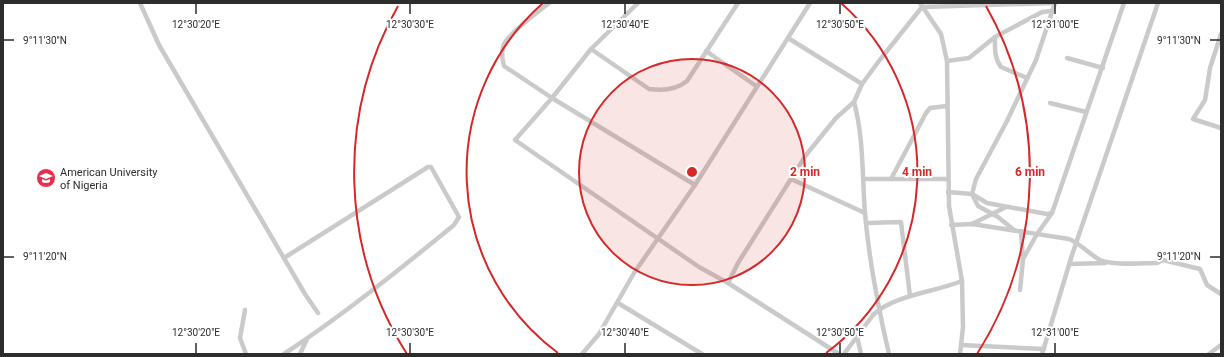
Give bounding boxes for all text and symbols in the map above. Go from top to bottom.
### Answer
text: 12°30'20"E [172,19,220,30]
text: 12°30'30"E [386,19,434,30]
text: 12°30'40"E [601,19,649,30]
text: 12°30'50"E [816,19,864,30]
text: 12°31'00"E [1031,19,1079,30]
text: 9°11'30"N [23,35,67,46]
text: 9°11'30"N [1157,35,1201,46]
centre of rings [685,165,699,179]
text: 2 min [790,165,820,179]
text: 4 min [902,165,932,179]
text: 6 min [1015,165,1045,179]
place label: American University of Nigeria [60,166,158,192]
school or university icon: American University of Nigeria [35,167,57,189]
text: 9°11'20"N [23,251,67,262]
text: 9°11'20"N [1157,251,1201,262]
text: 12°30'20"E [172,327,220,338]
text: 12°30'30"E [386,327,434,338]
text: 12°30'40"E [601,327,649,338]
text: 12°30'50"E [816,327,864,338]
text: 12°31'00"E [1031,327,1079,338]

